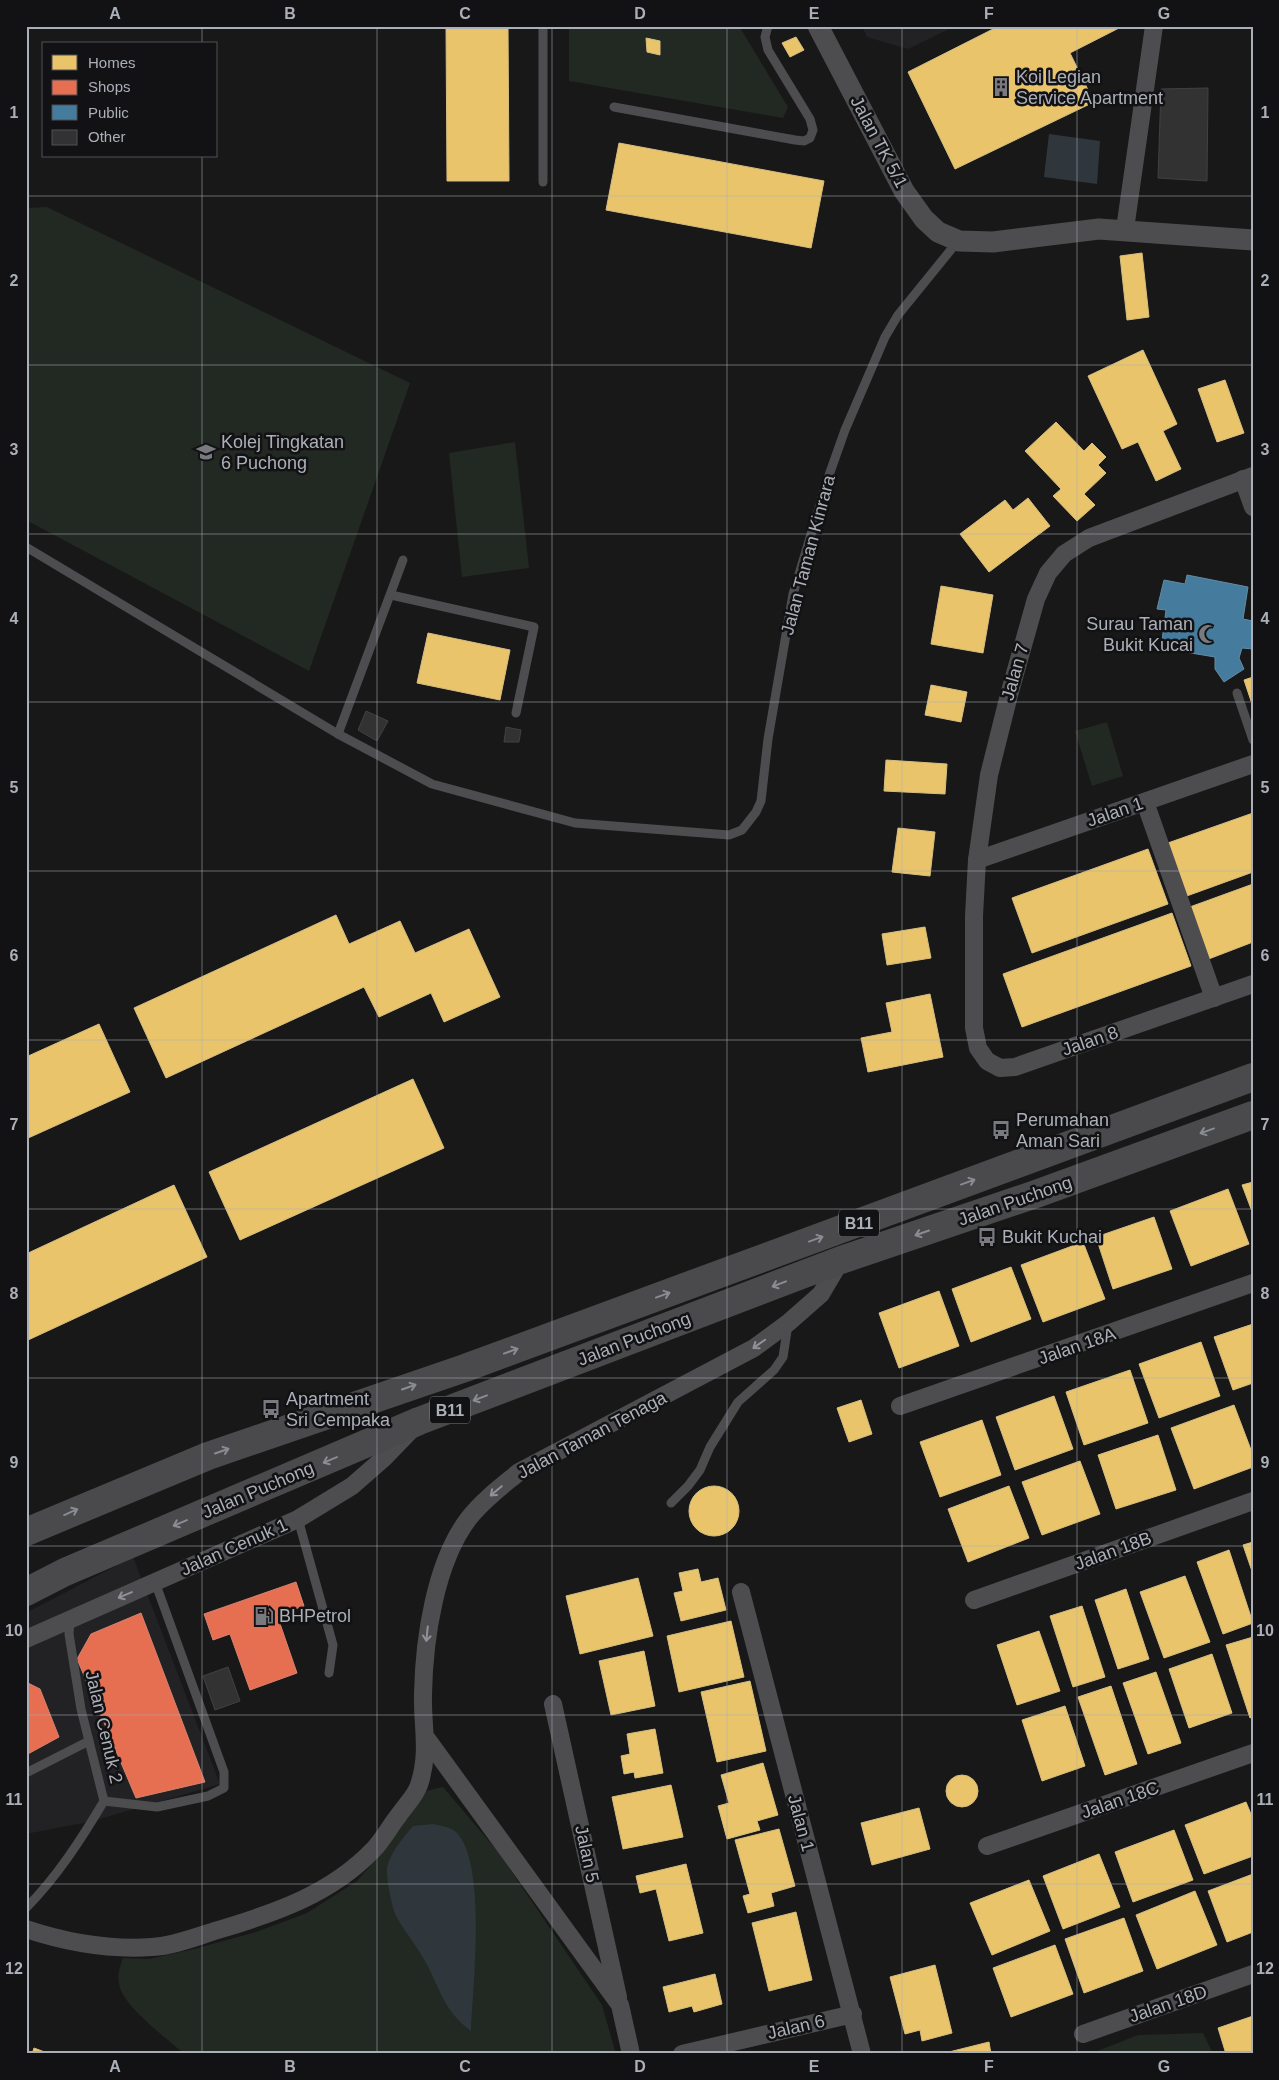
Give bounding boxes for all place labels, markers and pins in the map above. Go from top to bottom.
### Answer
place label: Koi Legian Service Apartment [1016,67,1163,108]
building icon: Koi Legian Service Apartment [990,76,1012,98]
place label: Kolej Tingkatan 6 Puchong [221,432,344,473]
school or university icon: Kolej Tingkatan 6 Puchong [195,441,217,463]
place label: Surau Taman Bukit Kucai [1086,614,1193,655]
mosque icon: Surau Taman Bukit Kucai [1197,623,1219,645]
place label: Perumahan Aman Sari [1016,1110,1109,1151]
bus stop icon: Perumahan Aman Sari [990,1119,1012,1141]
bus stop icon: Bukit Kuchai [976,1226,998,1248]
place label: Bukit Kuchai [1002,1227,1102,1247]
place label: Apartment Sri Cempaka [286,1389,391,1430]
bus stop icon: Apartment Sri Cempaka [260,1398,282,1420]
fuel station icon: BHPetrol [253,1605,275,1627]
place label: BHPetrol [279,1606,351,1626]

